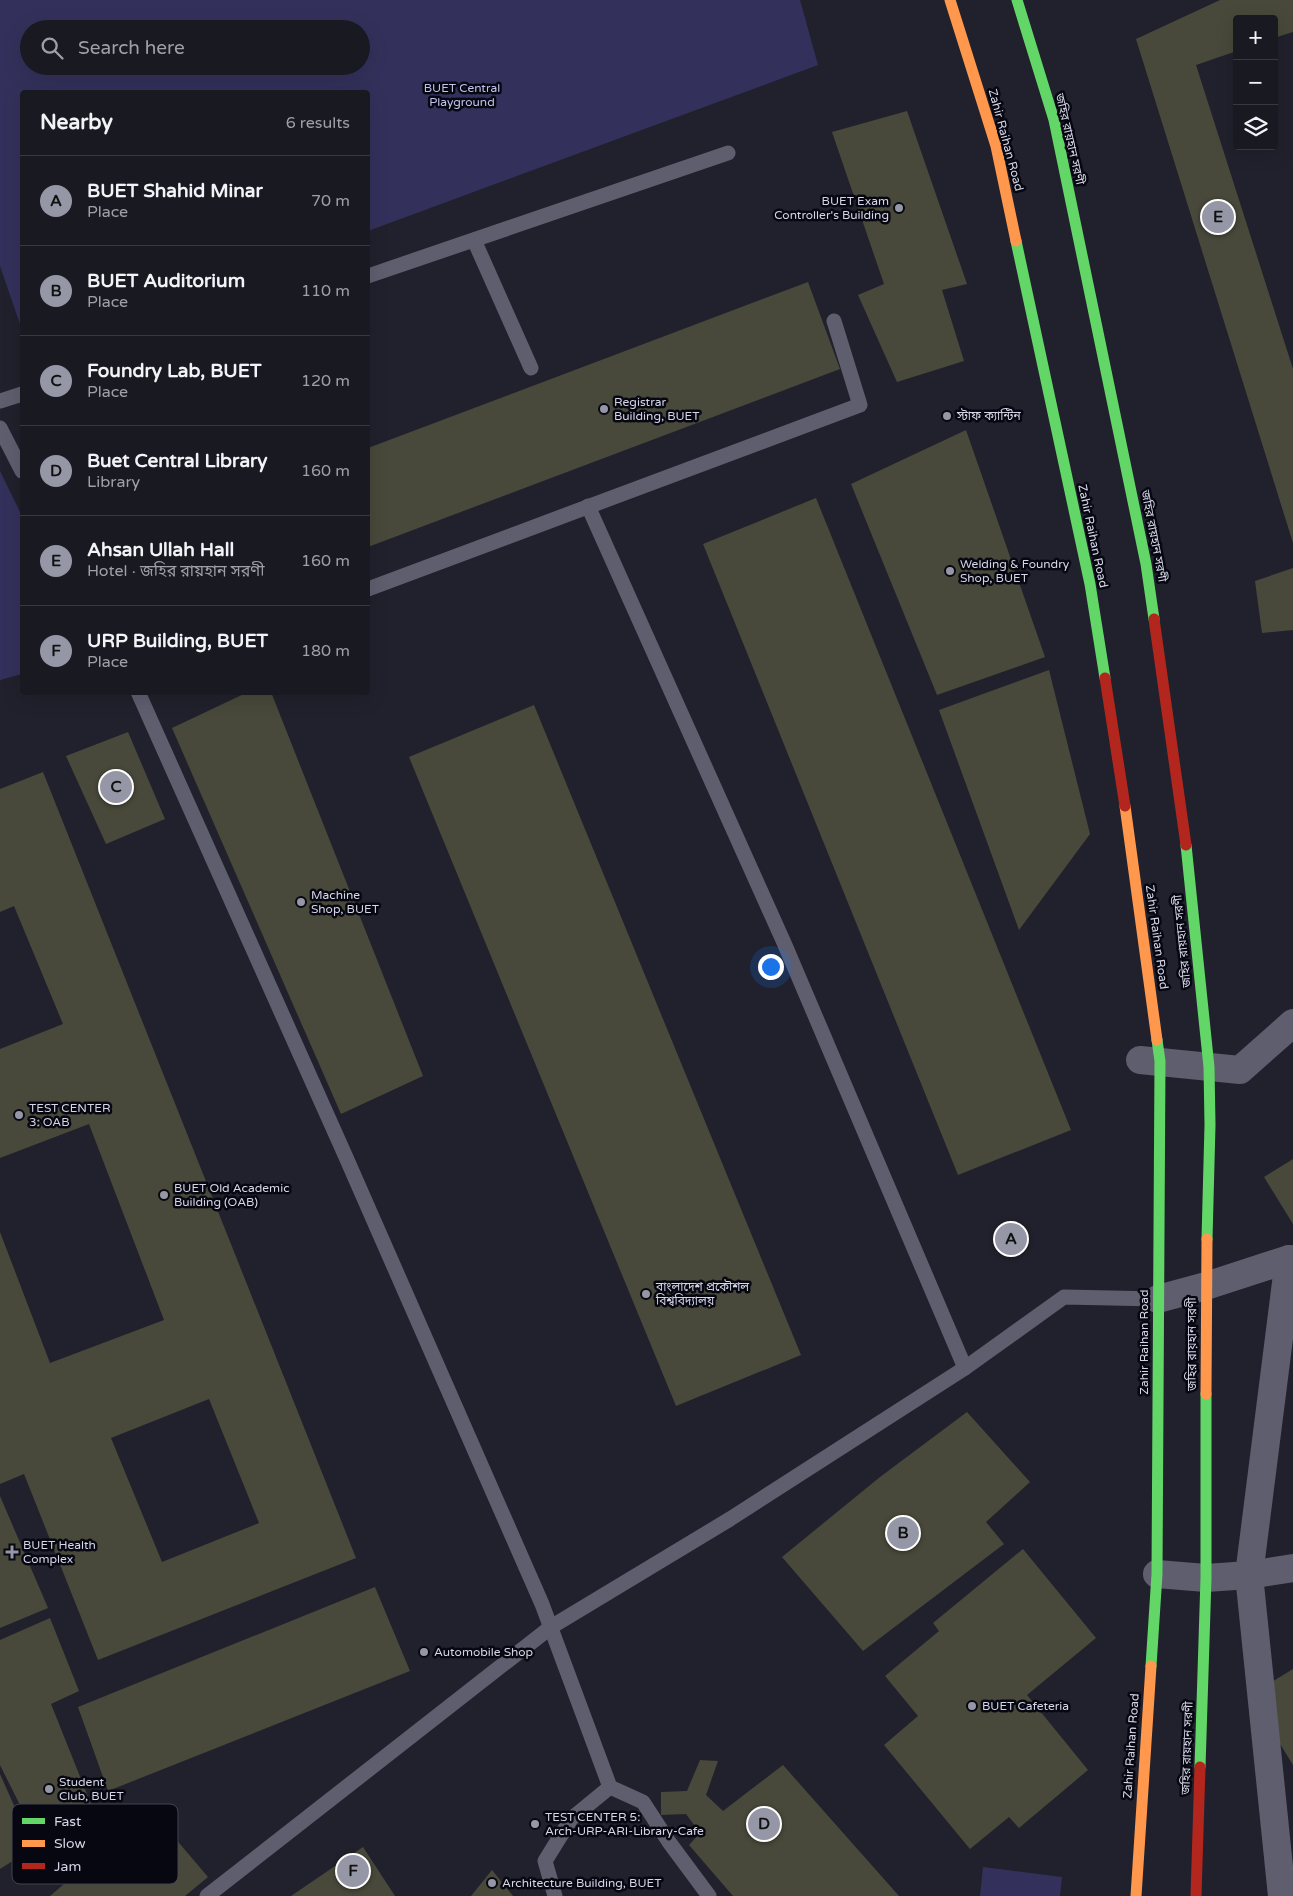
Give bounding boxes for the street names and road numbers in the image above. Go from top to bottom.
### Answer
street label: Zahir Raihan Road [986,87,1026,193]
street label: জহির রায়হান সরণী [1052,91,1088,187]
street label: Zahir Raihan Road [1075,483,1111,589]
street label: জহির রায়হান সরণী [1138,488,1171,584]
street label: Zahir Raihan Road [1143,884,1171,990]
street label: জহির রায়হান সরণী [1169,893,1194,989]
street label: Zahir Raihan Road [1137,1289,1151,1395]
street label: জহির রায়হান সরণী [1184,1297,1199,1392]
street label: Zahir Raihan Road [1120,1693,1142,1799]
street label: জহির রায়হান সরণী [1177,1700,1196,1796]

